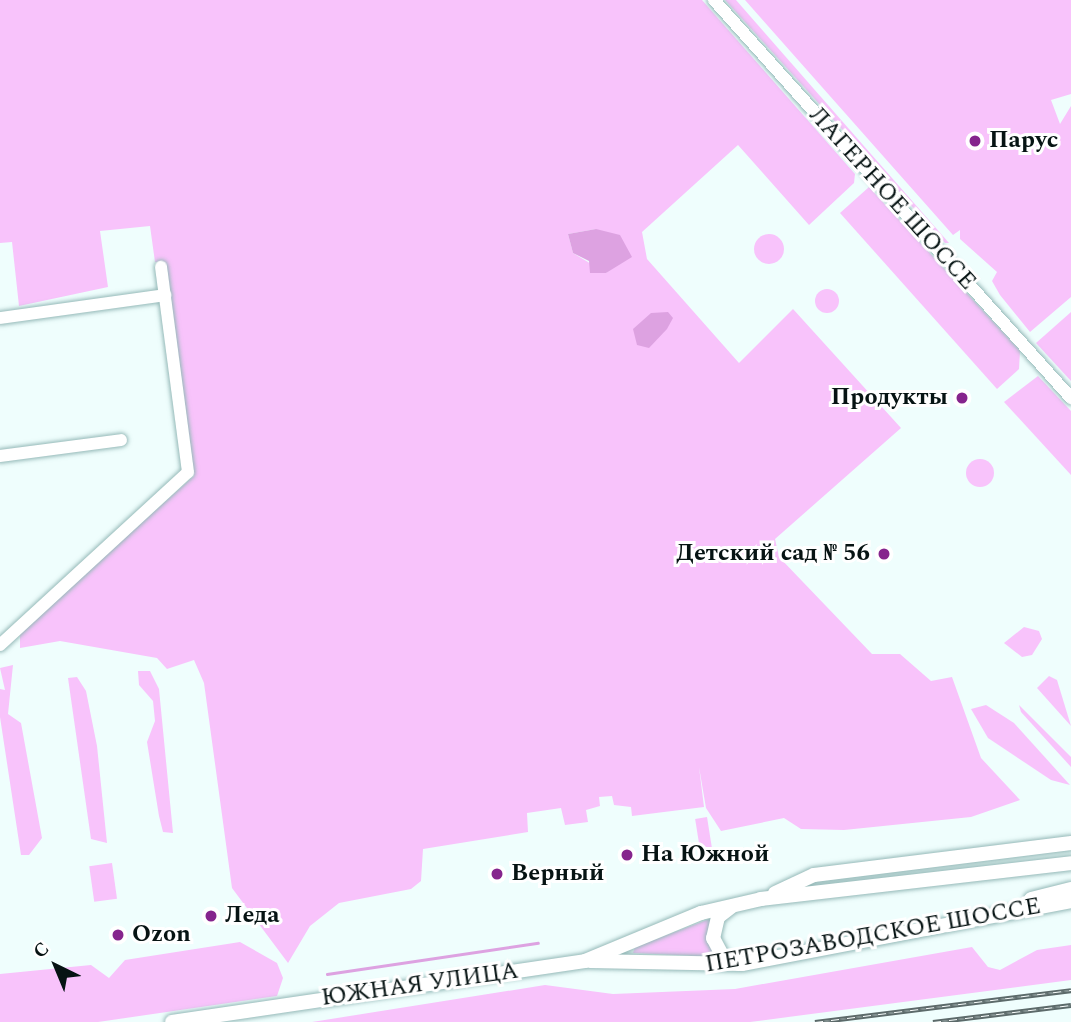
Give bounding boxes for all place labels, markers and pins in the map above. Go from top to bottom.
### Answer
place label: Парус [989,127,1058,155]
marker: Парус [967,133,983,149]
place label: Продукты [831,384,948,412]
marker: Продукты [954,390,970,406]
place label: Детский сад № 56 [676,540,870,568]
marker: Детский сад № 56 [876,546,892,562]
place label: На Южной [641,841,769,869]
marker: На Южной [619,847,635,863]
place label: Верный [511,860,604,888]
marker: Верный [489,866,505,882]
place label: Леда [225,902,280,930]
marker: Леда [203,908,219,924]
place label: Ozon [132,921,191,949]
marker: Ozon [110,927,126,943]

